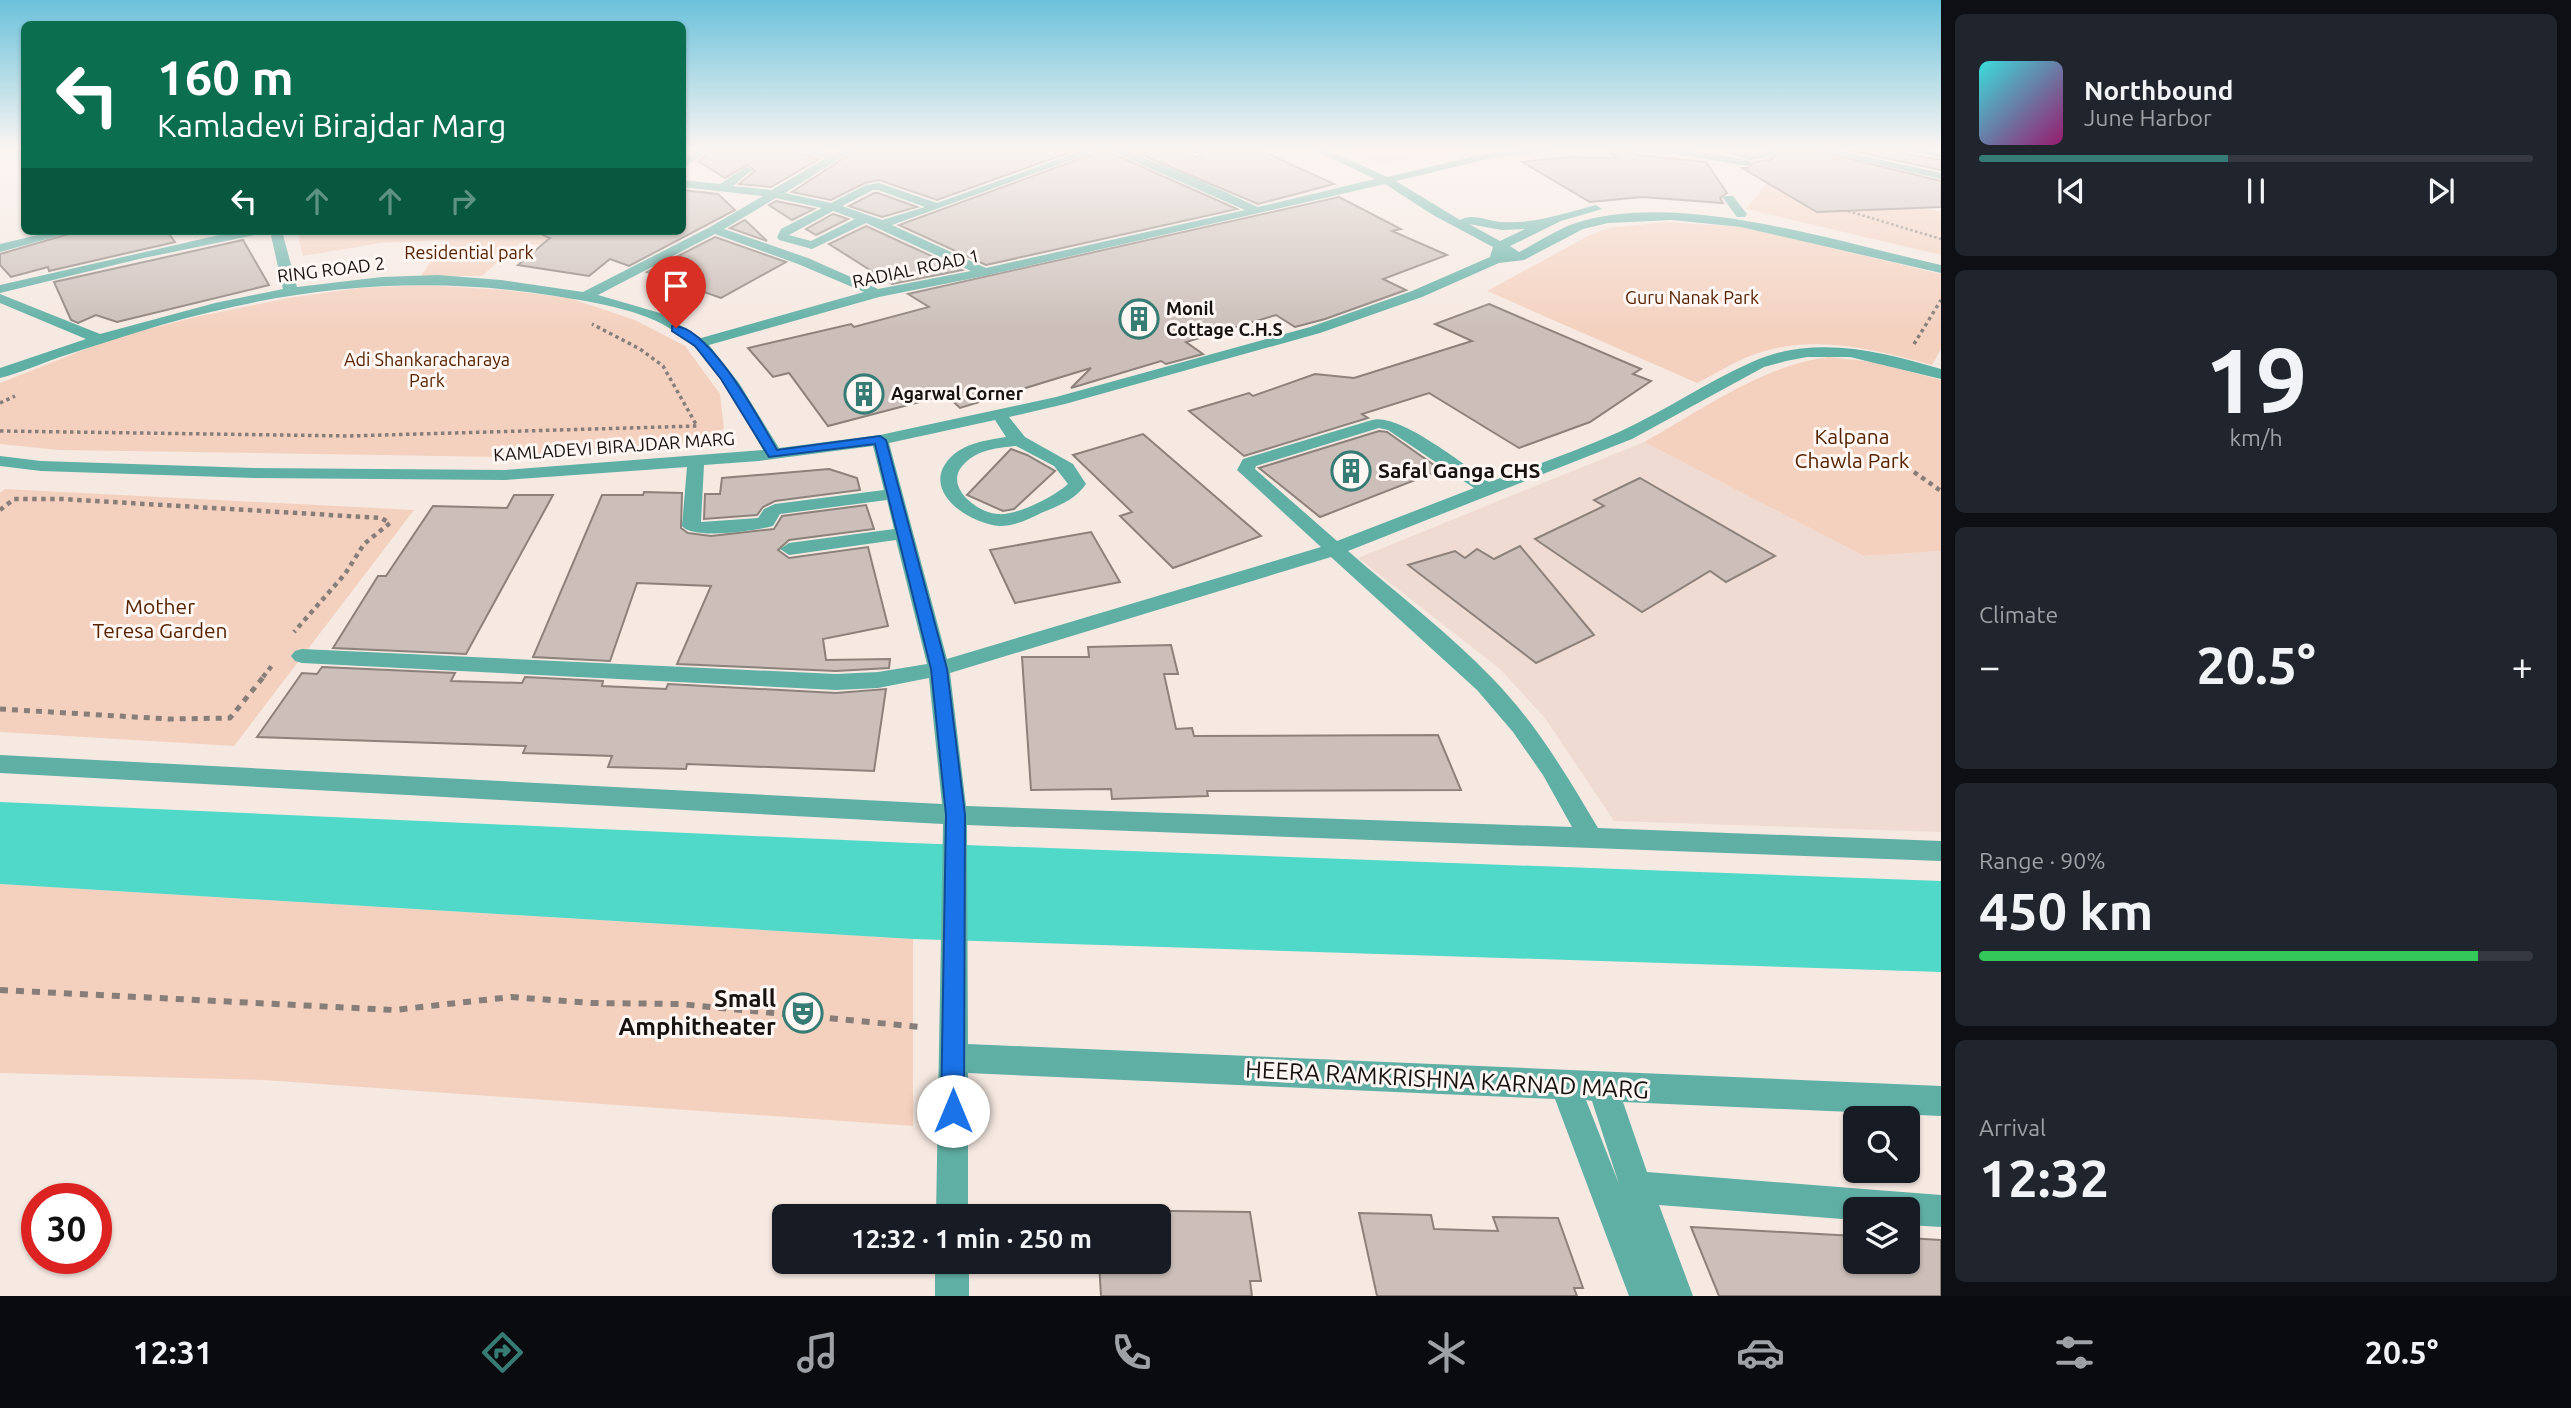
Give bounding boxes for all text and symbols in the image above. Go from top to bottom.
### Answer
icon: left [42,49,133,140]
text: 160 m [157,49,294,104]
text: Northbound [2084,76,2233,105]
text: June Harbor [2084,105,2212,130]
text: Kamladevi Birajdar Marg [157,107,506,143]
icon: previous [2052,172,2090,210]
icon: pause [2237,172,2275,210]
icon: next [2422,172,2460,210]
icon: left [225,182,263,220]
icon: ahead [298,182,336,220]
icon: ahead [371,182,409,220]
icon: right [444,182,482,220]
park label: Residential park [404,242,534,262]
street label: RADIAL ROAD 1 [850,245,981,291]
street label: RING ROAD 2 [276,252,386,286]
pin [646,256,706,328]
icon: arrive [657,267,695,305]
park label: Guru Nanak Park [1625,287,1759,307]
building icon: Monil Cottage C.H.S [1118,298,1160,340]
place label: Monil Cottage C.H.S [1166,298,1283,339]
text: 19 [2205,328,2307,430]
park label: Adi Shankaracharaya Park [344,349,510,390]
building icon: Agarwal Corner [843,373,885,415]
place label: Agarwal Corner [891,383,1024,403]
park label: Kalpana Chawla Park [1795,424,1910,472]
text: km/h [2229,425,2283,450]
street label: KAMLADEVI BIRAJDAR MARG [493,428,735,464]
building icon: Safal Ganga CHS [1330,450,1372,492]
place label: Safal Ganga CHS [1378,458,1540,482]
park label: Mother Teresa Garden [92,594,228,642]
text: Climate [1979,602,2058,627]
text: 20.5° [2196,636,2316,694]
text: − [1979,645,2000,687]
text: + [2512,645,2533,687]
text: Range · 90% [1979,848,2106,873]
text: 450 km [1979,882,2153,940]
place label: Small Amphitheater [618,985,776,1040]
theatre icon: Small Amphitheater [782,992,824,1034]
street label: HEERA RAMKRISHNA KARNAD MARG [1245,1055,1650,1104]
position arrow [916,1074,990,1148]
map controls [1843,1106,1920,1274]
button: search [1843,1106,1920,1183]
text: Arrival [1979,1115,2046,1140]
text: 12:32 [1979,1149,2109,1207]
speed limit sign: 30 [21,1183,112,1274]
button: layers [1843,1197,1920,1274]
text: 12:32 · 1 min · 250 m [851,1224,1092,1253]
icon: directions [478,1328,527,1377]
icon: music [793,1328,842,1377]
icon: phone [1107,1328,1156,1377]
icon: climate [1422,1328,1471,1377]
icon: car [1736,1328,1785,1377]
icon: filters [2050,1328,2099,1377]
text: 12:31 [133,1334,213,1370]
text: 20.5° [2365,1334,2438,1370]

